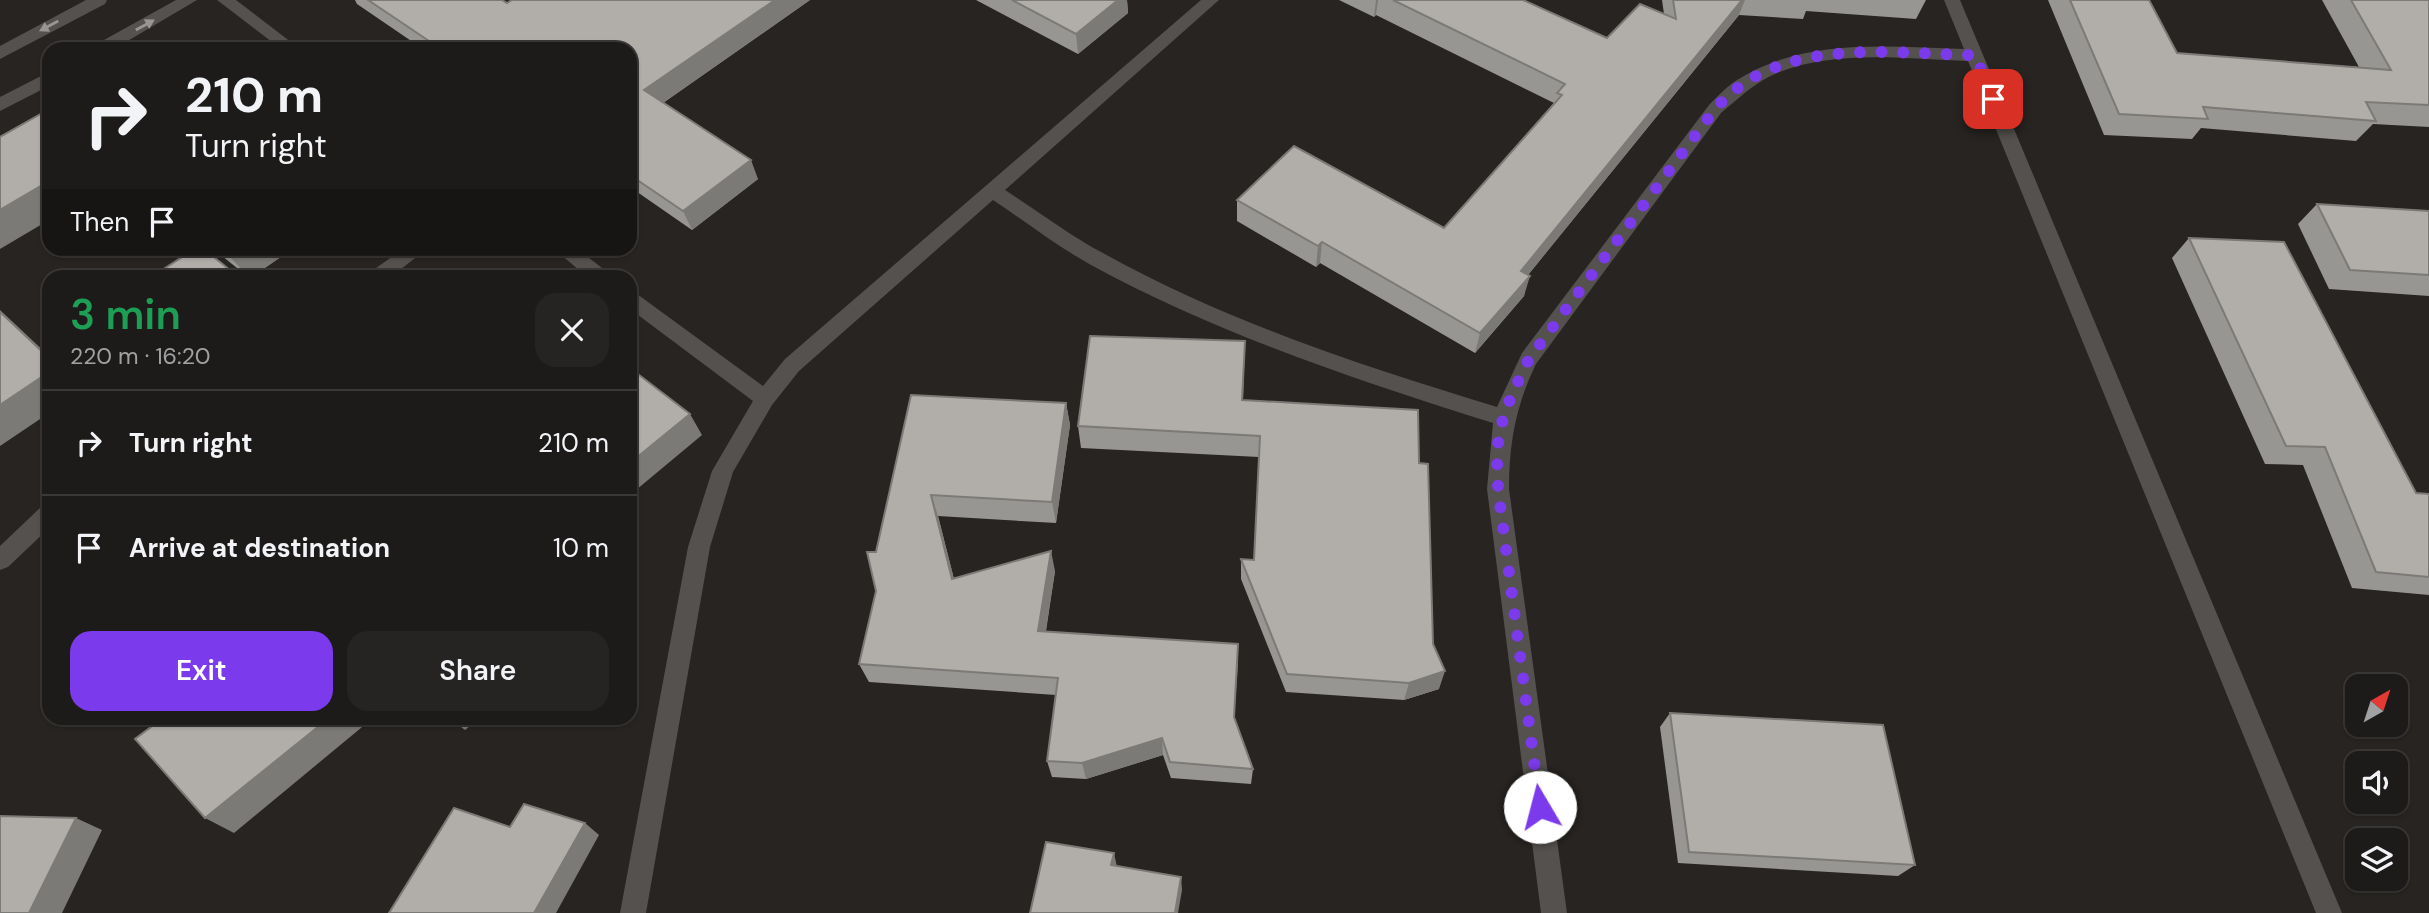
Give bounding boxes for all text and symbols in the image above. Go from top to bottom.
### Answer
one-way arrow [136,19,156,31]
one-way arrow [39,21,59,32]
text: 210 m [185,63,323,127]
pin [1963,69,2023,129]
icon: right [70,70,161,161]
icon: arrive [1974,80,2012,118]
text: Turn right [185,125,327,167]
icon: arrive [143,203,181,241]
text: Then [70,205,129,239]
text: 3 min [70,287,181,342]
button: close [535,293,609,367]
text: 220 m · 16:20 [70,341,210,371]
icon: right [70,424,108,462]
text: Turn right [129,426,253,460]
text: 210 m [538,426,609,460]
icon: arrive [70,529,108,567]
text: Arrive at destination [129,531,390,565]
text: 10 m [553,531,609,565]
button: Exit [70,631,333,711]
button: Share [347,631,609,711]
north arrow [2345,674,2408,737]
map controls [2345,674,2408,891]
button: sound [2345,751,2408,814]
position arrow [1503,770,1577,844]
button: layers [2345,828,2408,891]

